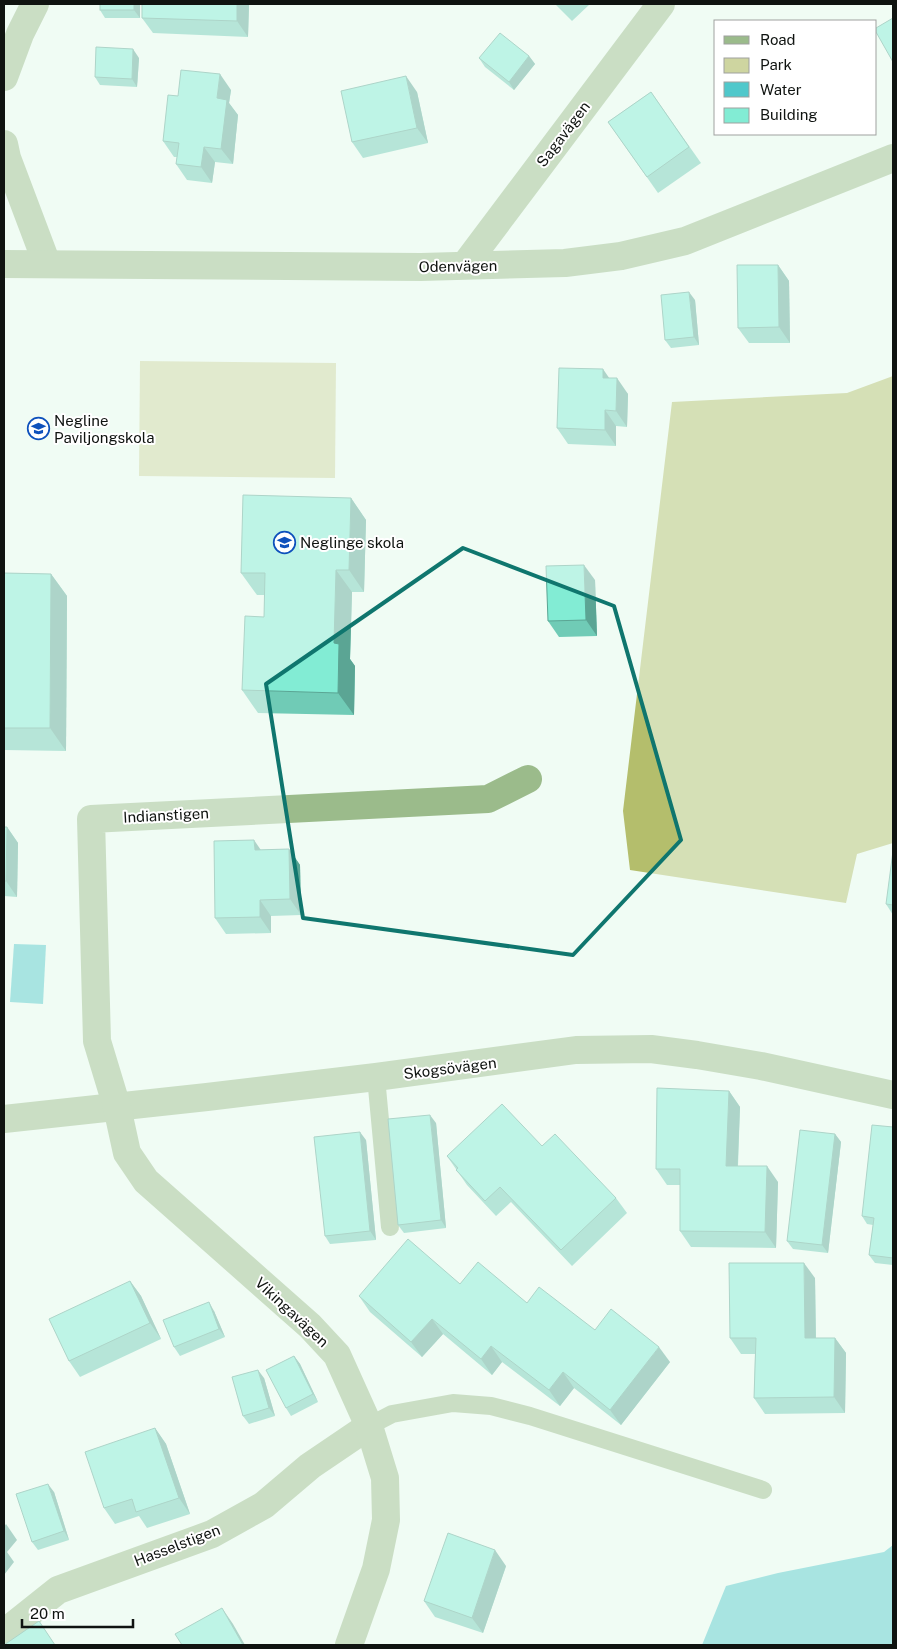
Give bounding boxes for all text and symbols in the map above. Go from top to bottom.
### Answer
legend [714,20,877,135]
text: Road [760,31,796,48]
text: Park [760,56,792,73]
text: Water [760,81,802,98]
street label: Sagavägen [533,98,593,170]
text: Building [760,106,818,123]
street label: Odenvägen [419,257,497,275]
place label: Negline Paviljongskola [54,412,154,446]
school or university icon: Negline Paviljongskola [26,417,50,441]
school or university icon: Neglinge skola [272,530,296,554]
place label: Neglinge skola [300,534,404,551]
street label: Indianstigen [123,804,209,826]
street label: Skogsövägen [403,1054,497,1082]
street label: Vikingavägen [252,1274,332,1350]
street label: Hasselstigen [132,1521,222,1569]
scale bar [22,1596,134,1628]
text: 20 m [30,1605,65,1622]

